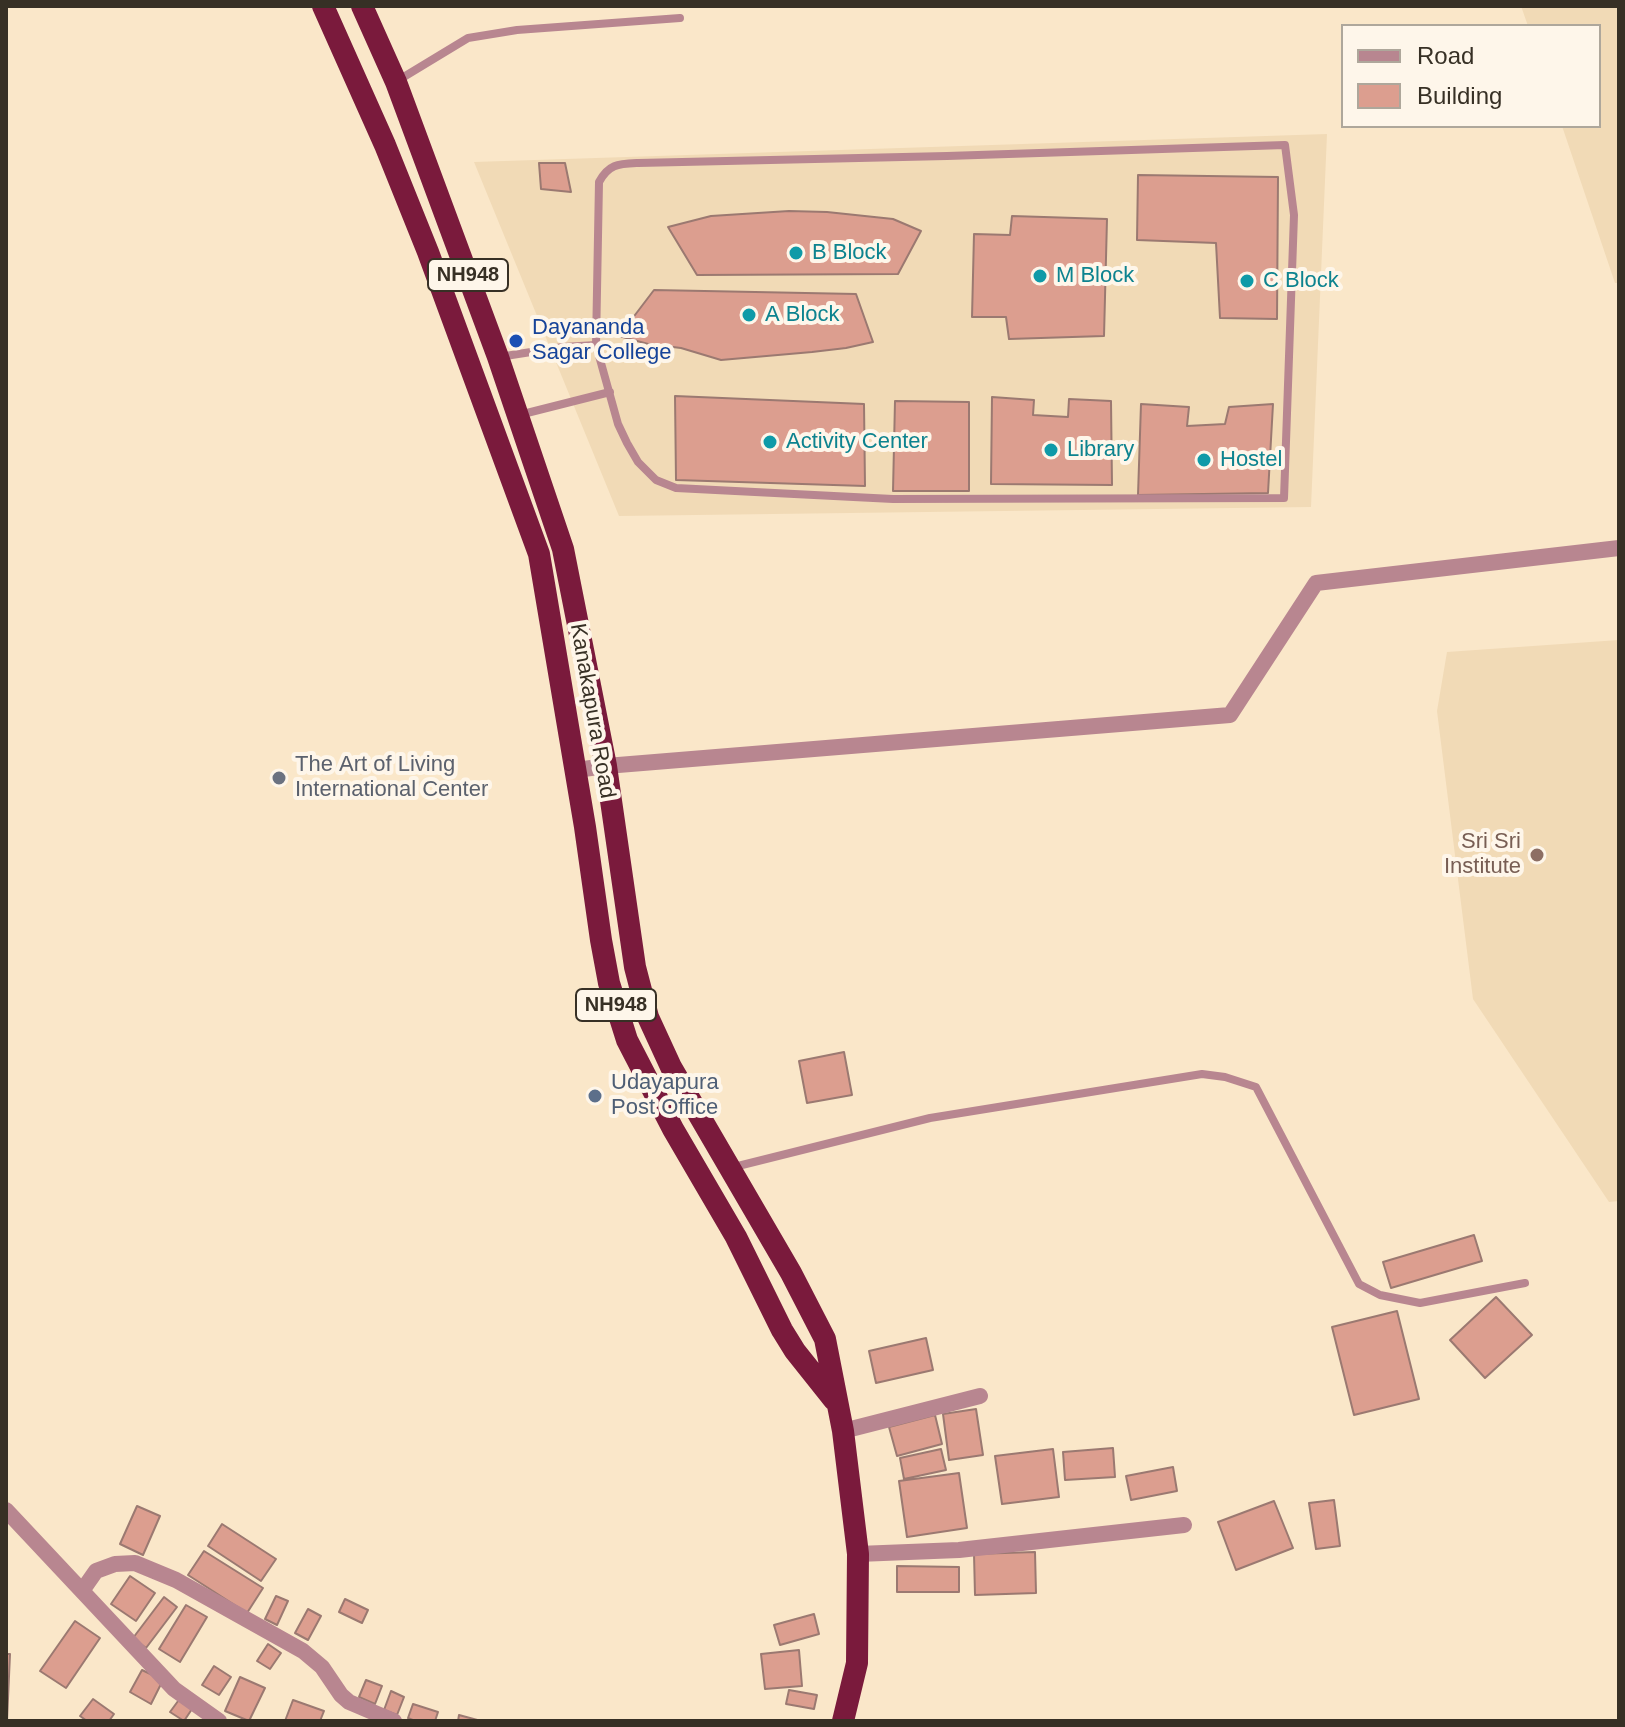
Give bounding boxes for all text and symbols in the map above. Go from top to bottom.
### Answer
legend [1341,24,1601,128]
text: Road [1417,42,1474,69]
text: Building [1417,82,1502,109]
place label: B Block [812,240,887,266]
marker: B Block [787,244,805,262]
road number: NH948 [428,259,508,291]
place label: M Block [1056,263,1134,289]
marker: M Block [1031,267,1049,285]
place label: C Block [1263,268,1339,294]
marker: C Block [1238,272,1256,290]
place label: A Block [765,302,840,328]
marker: A Block [740,306,758,324]
place label: Dayananda Sagar College [532,315,671,366]
marker: Dayananda Sagar College [507,332,525,350]
place label: Activity Center [786,429,928,455]
marker: Activity Center [761,433,779,451]
place label: Library [1067,437,1134,463]
marker: Library [1042,441,1060,459]
place label: Hostel [1220,447,1282,473]
marker: Hostel [1195,451,1213,469]
street label: Kanakapura Road [564,621,620,801]
place label: The Art of Living International Center [295,752,488,804]
marker: The Art of Living International Center [270,769,288,787]
place label: Sri Sri Institute [1444,829,1521,880]
marker: Sri Sri Institute [1528,846,1546,864]
road number: NH948 [576,989,656,1021]
place label: Udayapura Post Office [611,1070,719,1122]
marker: Udayapura Post Office [586,1087,604,1105]

